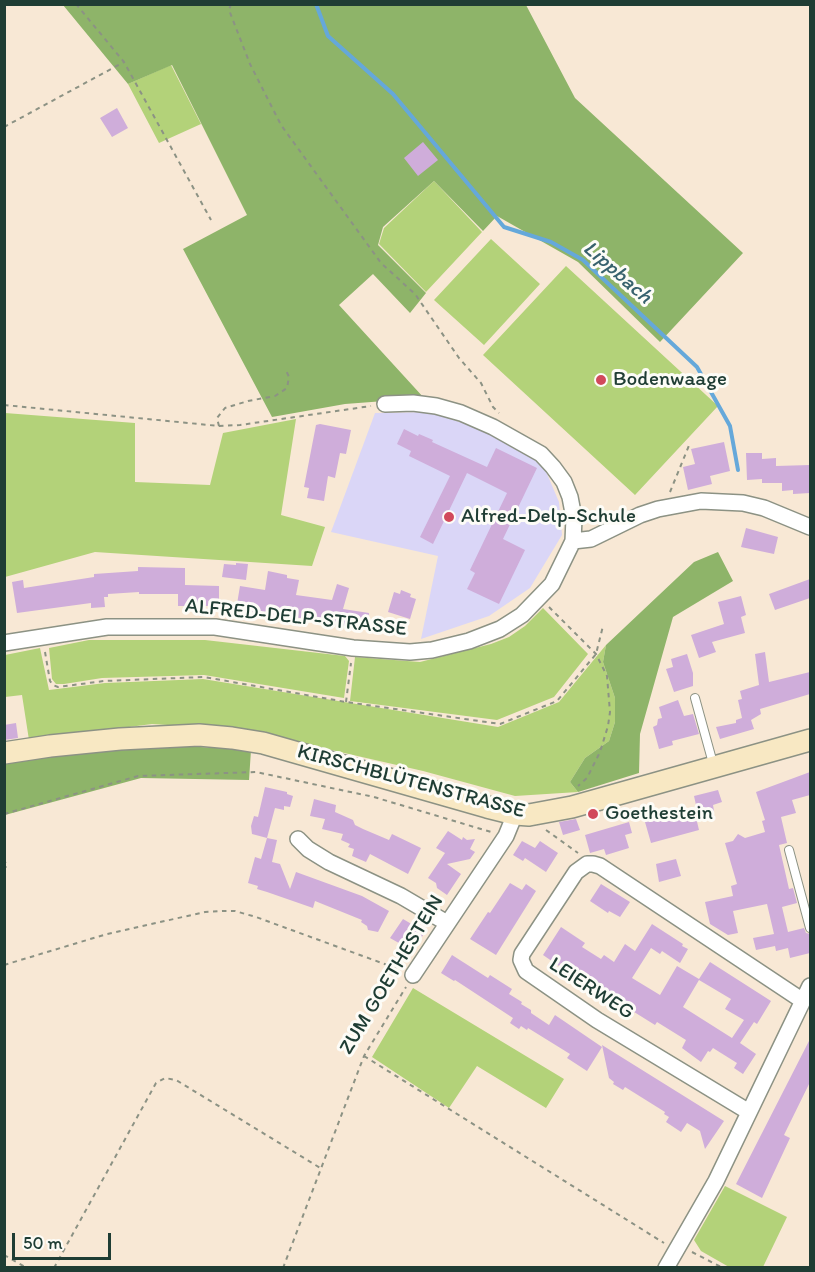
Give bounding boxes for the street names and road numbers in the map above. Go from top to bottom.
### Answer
street label: ALFRED-DELP-STRASSE [184,594,408,642]
street label: KIRSCHBLÜTENSTRASSE [294,739,528,825]
street label: ZUM GOETHESTEIN [334,891,450,1059]
street label: LEIERWEG [544,952,638,1026]

